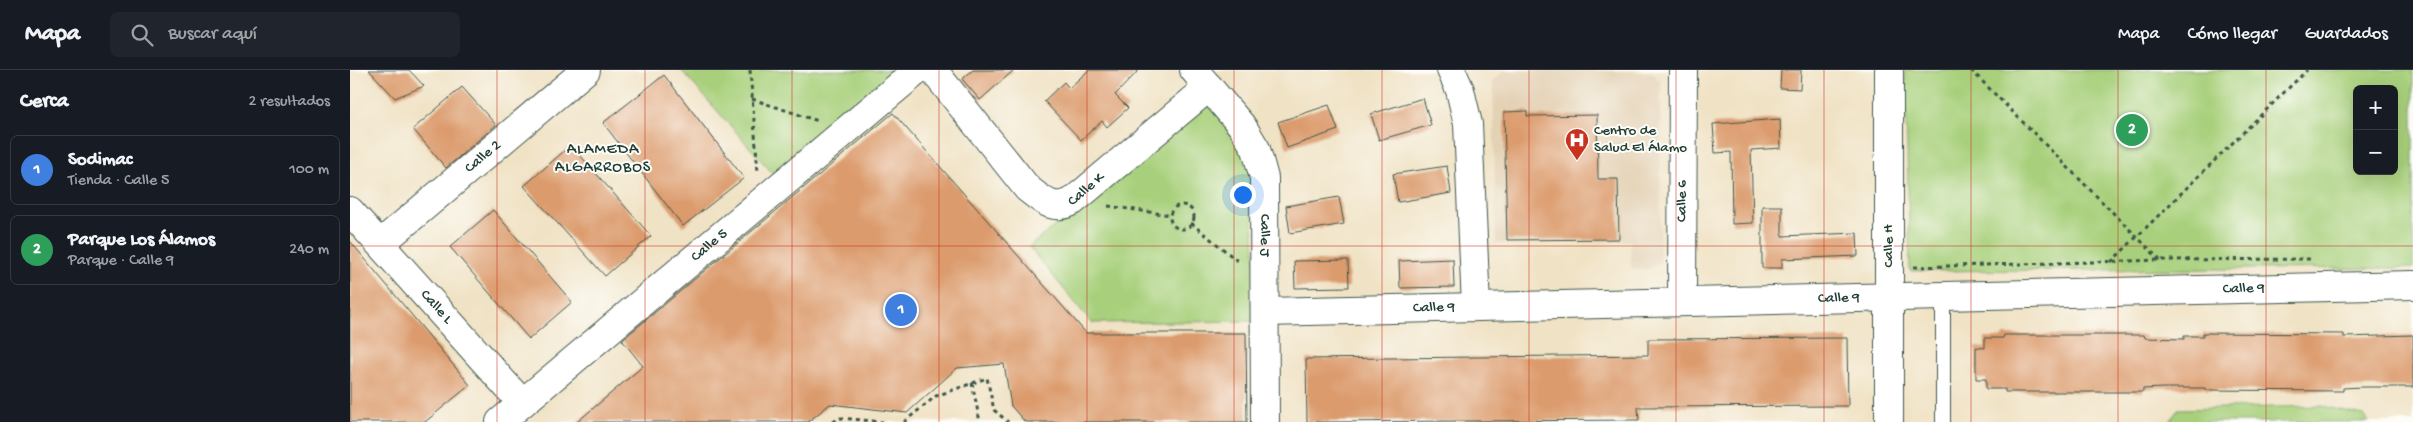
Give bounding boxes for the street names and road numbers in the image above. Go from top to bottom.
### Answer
street label: Calle 2 [461,137,505,177]
street label: Calle K [1065,168,1110,211]
street label: Calle 6 [1673,180,1692,222]
street label: Calle J [1255,214,1273,257]
street label: Calle H [1880,224,1898,267]
street label: Calle 5 [688,225,732,266]
street label: Calle 9 [2223,279,2265,298]
street label: Calle L [416,286,456,328]
street label: Calle 9 [1818,289,1860,308]
street label: Calle 9 [1413,299,1456,318]

